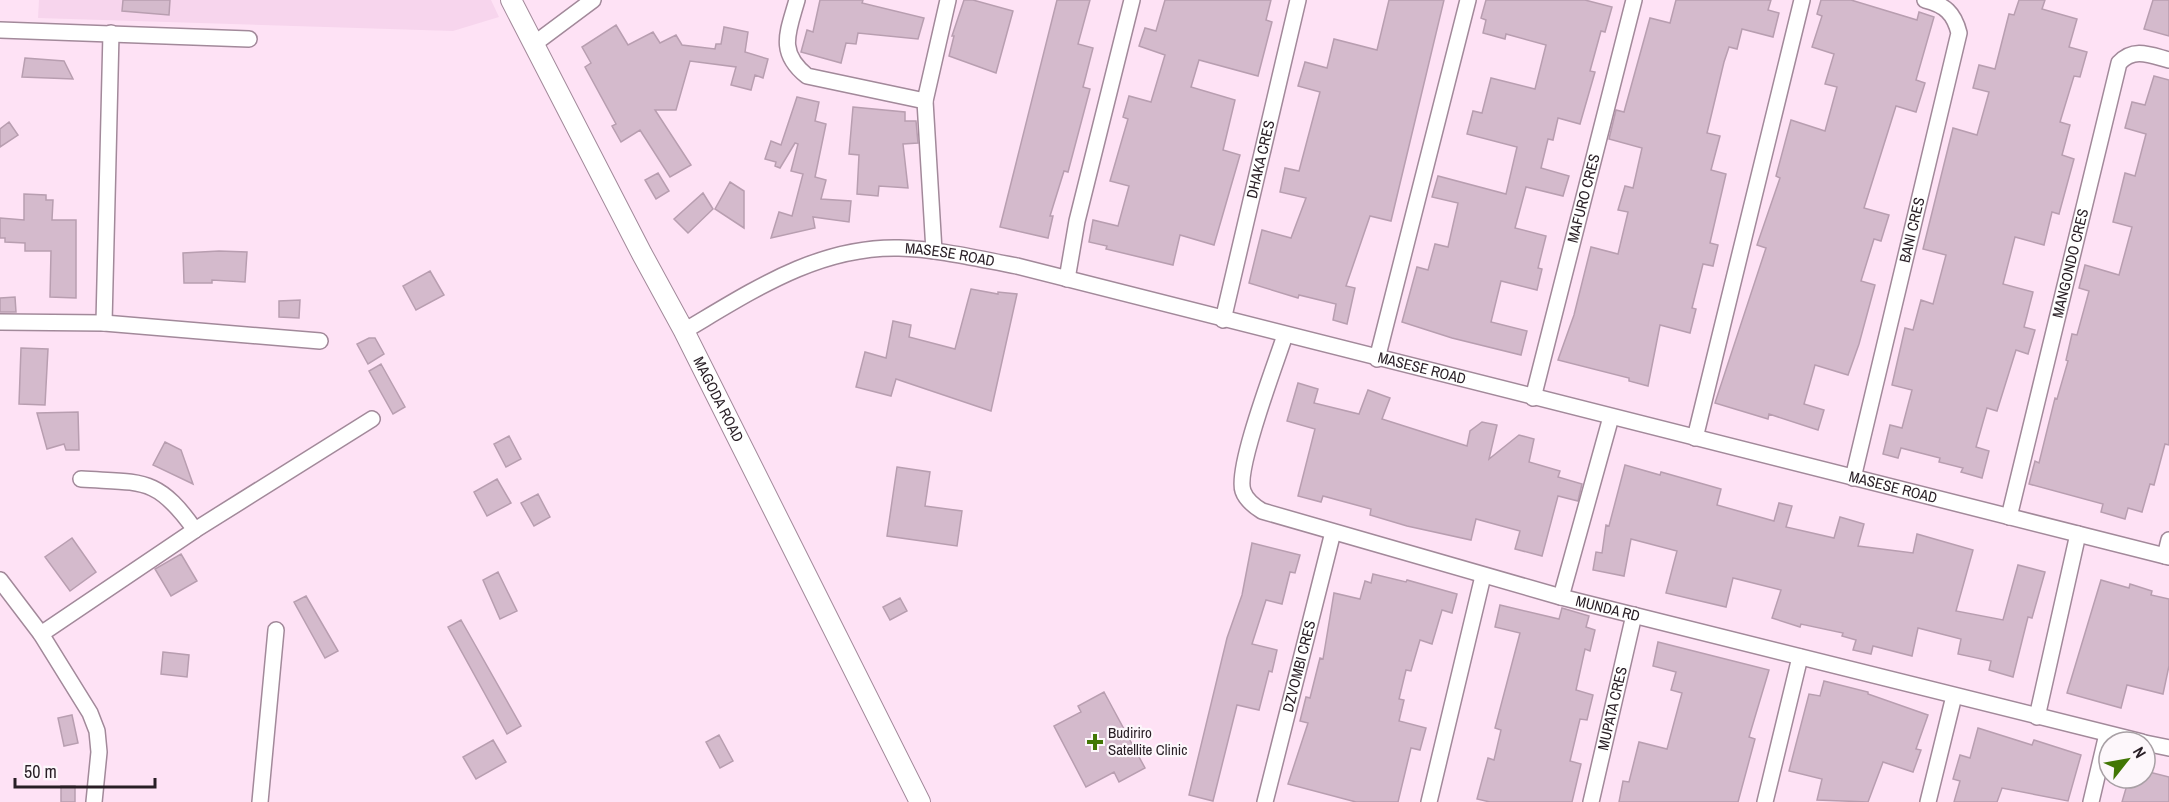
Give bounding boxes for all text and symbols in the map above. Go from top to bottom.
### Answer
street label: DHAKA CRES [1241,118,1279,200]
street label: MAFURO CRES [1562,152,1605,245]
street label: BANI CRES [1894,195,1930,265]
street label: MANGONDO CRES [2047,207,2093,320]
street label: MASESE ROAD [904,237,997,271]
street label: MASESE ROAD [1376,347,1469,389]
street label: MAGODA ROAD [688,353,749,446]
street label: MASESE ROAD [1847,466,1940,508]
street label: MUNDA RD [1573,590,1642,626]
street label: DZVOMBI CRES [1277,618,1320,714]
street label: MUPATA CRES [1592,664,1632,752]
place label: Budiriro Satellite Clinic [1108,722,1187,760]
north arrow [2097,730,2157,790]
marker: Budiriro Satellite Clinic [1086,733,1104,751]
text: N [2128,743,2152,762]
scale bar [15,751,154,789]
text: 50 m [24,759,57,784]

